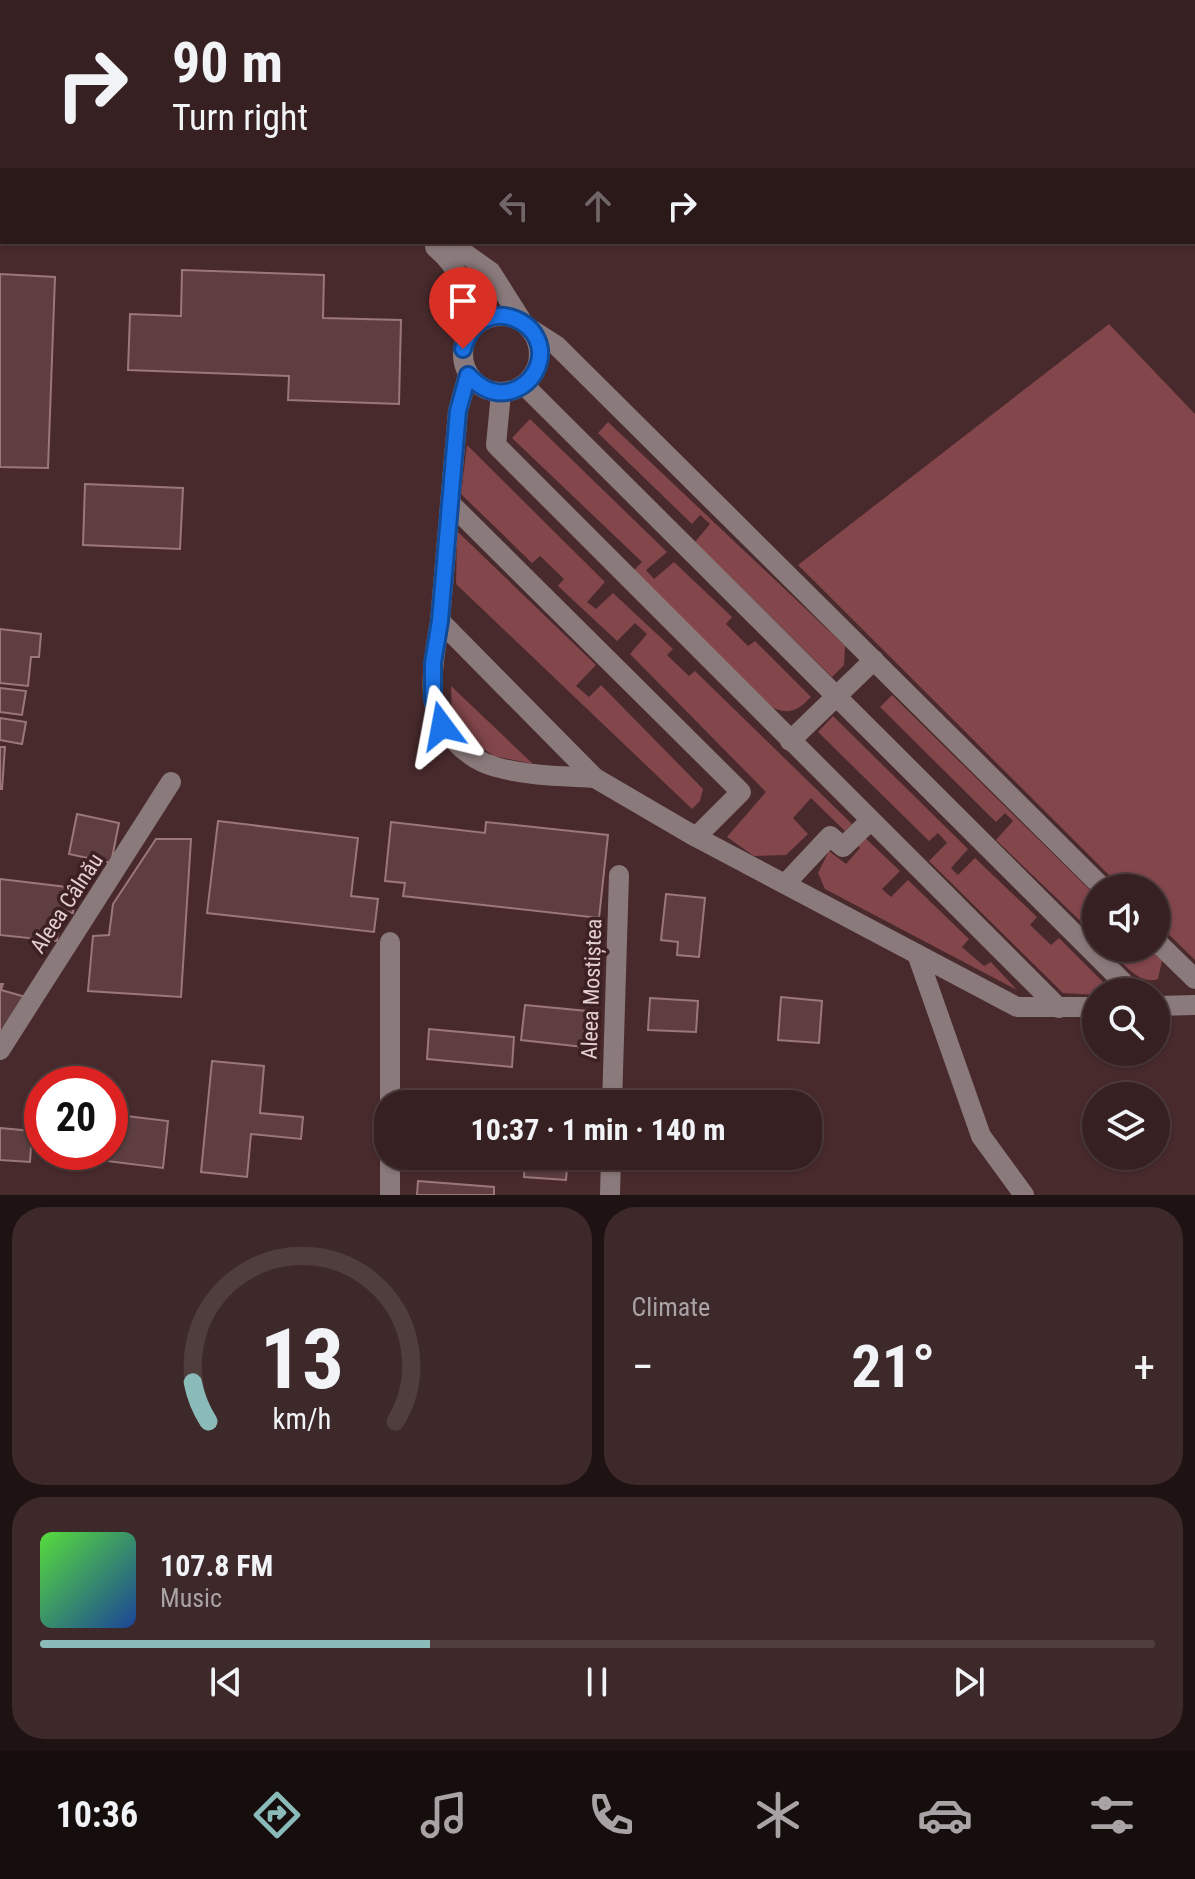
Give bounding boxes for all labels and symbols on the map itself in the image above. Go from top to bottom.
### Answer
pin [429,267,497,349]
position arrow [400,684,484,768]
street label: Aleea Câlnău [25,849,108,958]
street label: Aleea Mostiștea [577,918,607,1060]
speed limit sign: 20 [24,1066,128,1170]

